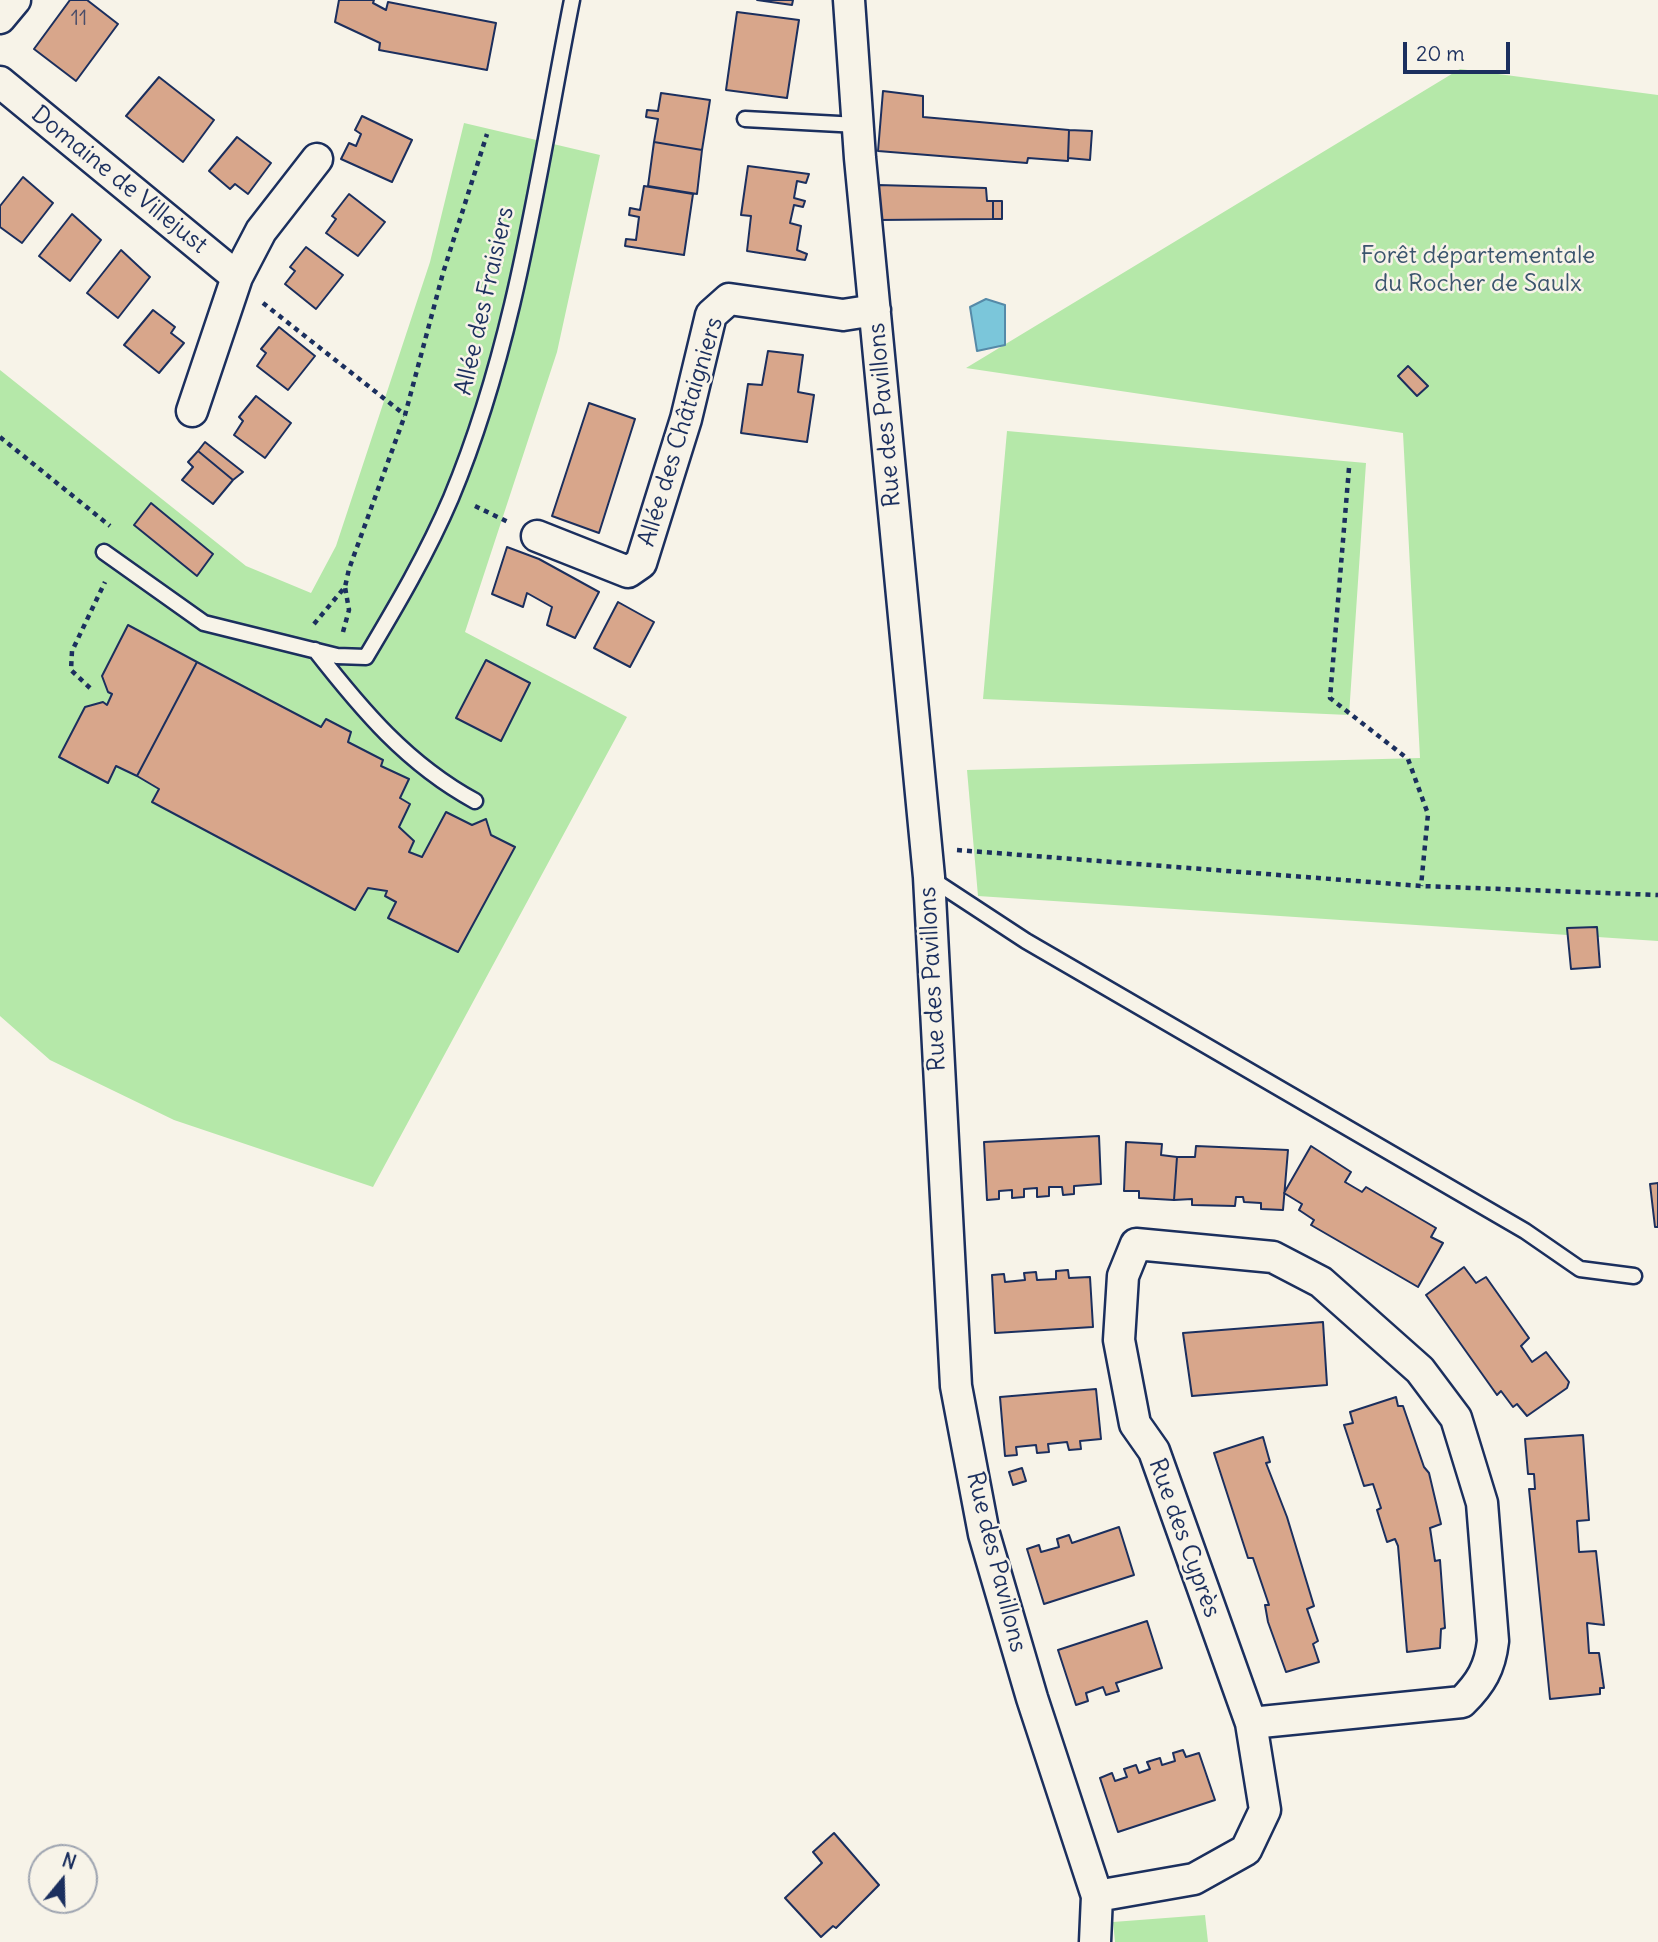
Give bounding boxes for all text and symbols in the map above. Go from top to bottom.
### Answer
house number: 11 [71,6,87,32]
scale bar [1406,28,1513,72]
text: 20 m [1416,40,1465,67]
street label: Domaine de Villejust [25,100,213,260]
street label: Allée des Fraisiers [449,204,521,398]
park label: Forêt départementale du Rocher de Saulx [1361,242,1595,298]
street label: Allée des Châtaigniers [632,314,730,550]
street label: Rue des Pavillons [863,322,907,508]
street label: Rue des Pavillons [914,886,952,1072]
street label: Rue des Cyprès [1142,1455,1226,1621]
street label: Rue des Pavillons [960,1469,1032,1655]
north arrow [28,1844,98,1914]
text: N [59,1848,79,1875]

